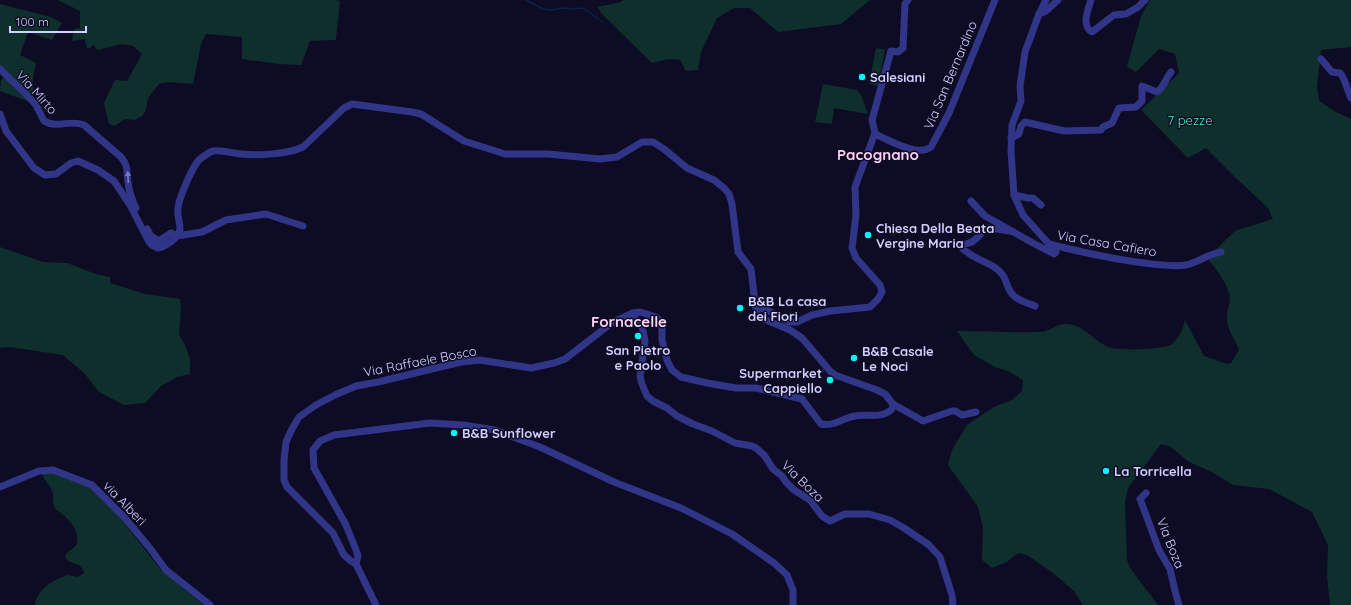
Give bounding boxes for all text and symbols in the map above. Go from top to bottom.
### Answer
scale bar [10,8,86,34]
text: 100 m [16,14,49,29]
street label: Via San Bernardino [920,18,980,132]
street label: Via Mirto [13,67,61,117]
place label: Salesiani [870,69,925,85]
marker: Salesiani [857,72,867,82]
park label: 7 pezze [1167,112,1213,128]
district label: Pacognano [837,145,919,164]
one-way arrow [125,170,131,183]
place label: Chiesa Della Beata Vergine Maria [876,220,994,251]
street label: Via Casa Cafiero [1056,226,1158,260]
marker: Chiesa Della Beata Vergine Maria [863,230,873,240]
place label: B&B La casa dei Fiori [748,293,826,324]
marker: B&B La casa dei Fiori [735,303,745,313]
district label: Fornacelle [591,312,667,331]
marker: San Pietro e Paolo [633,331,643,341]
street label: Via Raffaele Bosco [362,342,478,380]
place label: San Pietro e Paolo [606,342,670,373]
place label: B&B Casale Le Noci [862,343,934,374]
marker: B&B Casale Le Noci [849,353,859,363]
place label: Supermarket Cappiello [739,365,822,396]
marker: Supermarket Cappiello [825,375,835,385]
place label: B&B Sunflower [462,425,556,441]
marker: B&B Sunflower [449,428,459,438]
street label: Via Boza [778,457,828,505]
place label: La Torricella [1114,463,1192,479]
marker: La Torricella [1101,466,1111,476]
street label: via Alberi [100,477,150,529]
street label: Via Boza [1154,515,1188,571]

